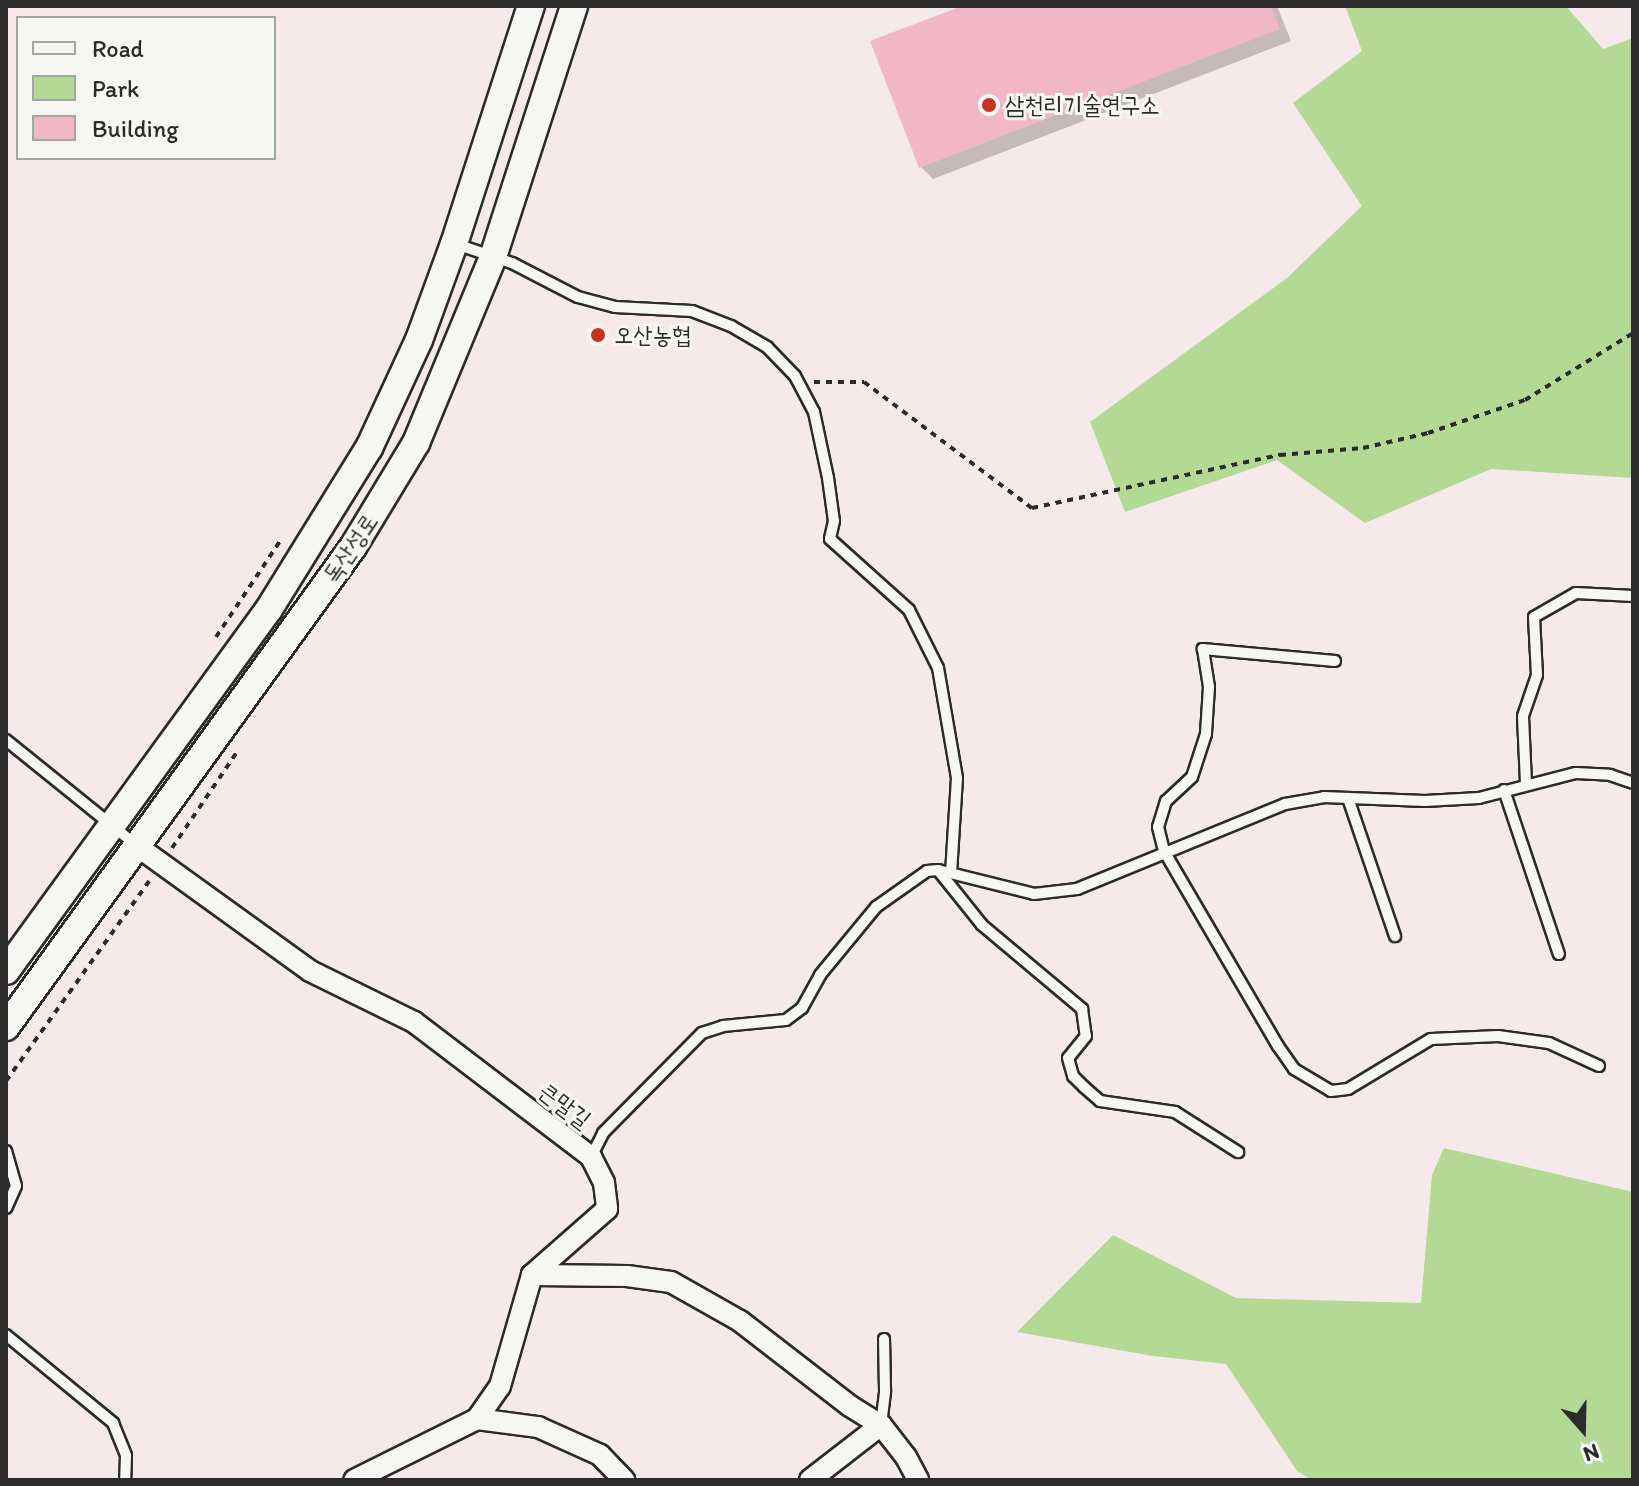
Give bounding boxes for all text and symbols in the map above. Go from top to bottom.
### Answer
legend [16,16,276,160]
text: Road [92,34,144,63]
text: Park [92,74,139,103]
place label: 삼천리기술연구소 [1005,91,1160,119]
marker: 삼천리기술연구소 [980,96,998,114]
text: Building [92,114,179,143]
place label: 오산농협 [614,321,691,349]
marker: 오산농협 [589,326,607,344]
street label: 독산성로 [316,508,384,588]
street label: 큰말길 [533,1076,597,1134]
north arrow [1543,1390,1623,1470]
text: N [1580,1438,1603,1468]

